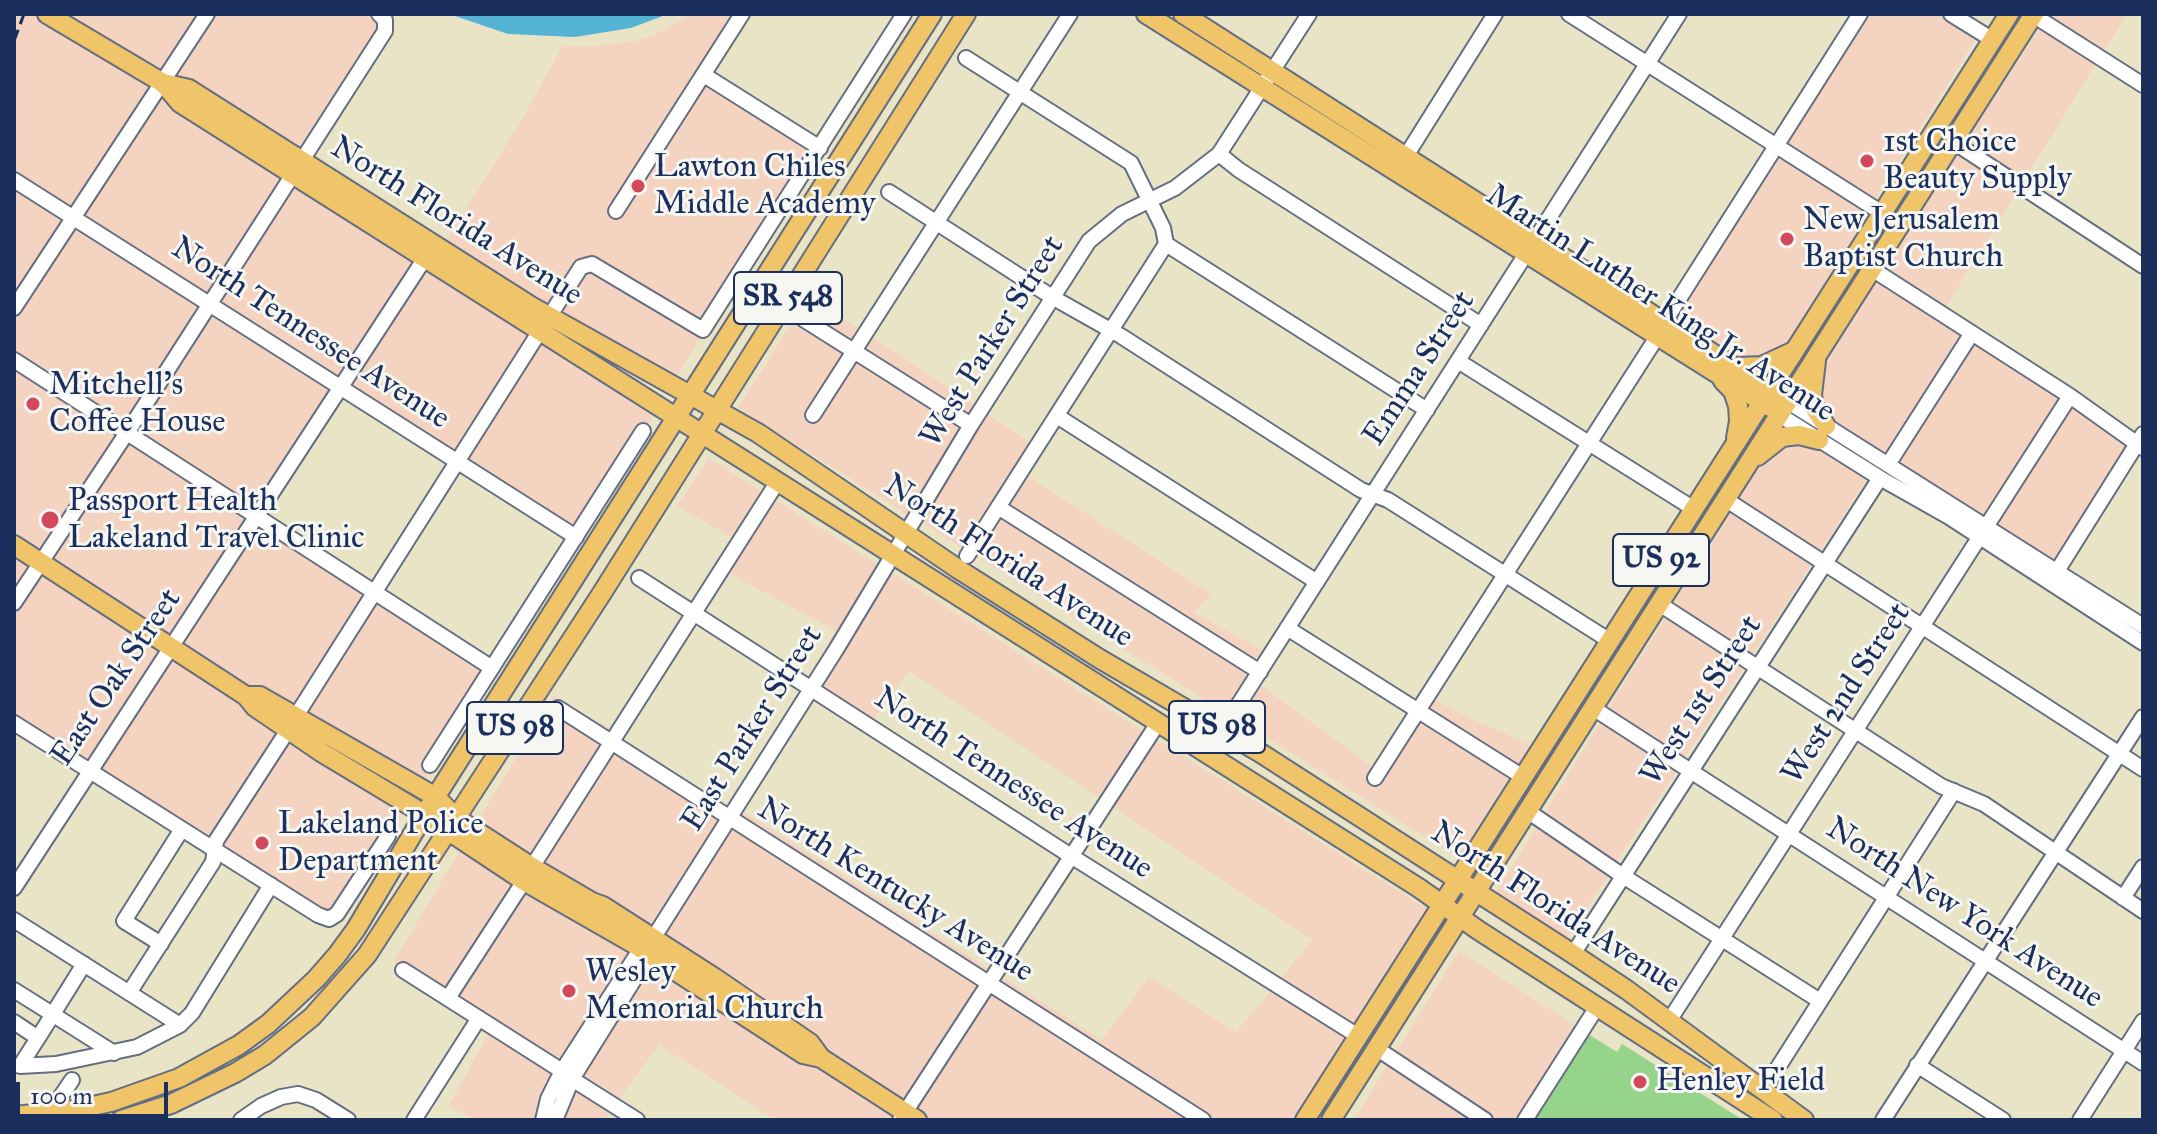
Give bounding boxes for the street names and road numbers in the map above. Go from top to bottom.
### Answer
street label: North Florida Avenue [323,129,589,315]
street label: Martin Luther King Jr. Avenue [1478,177,1842,431]
street label: West Parker Street [913,229,1073,455]
street label: North Tennessee Avenue [164,230,456,438]
road number: SR 548 [734,272,842,324]
street label: Emma Street [1356,284,1484,454]
street label: North Florida Avenue [876,467,1140,657]
road number: US 92 [1613,534,1709,586]
street label: East Oak Street [44,582,190,774]
street label: West 2nd Street [1774,596,1920,792]
street label: West 1st Street [1633,609,1771,793]
street label: East Parker Street [674,619,832,839]
street label: North Tennessee Avenue [867,680,1159,888]
road number: US 98 [1169,701,1265,753]
road number: US 98 [467,702,563,754]
street label: North Kentucky Avenue [750,790,1040,992]
street label: North New York Avenue [1818,810,2110,1018]
street label: North Florida Avenue [1423,814,1687,1004]

